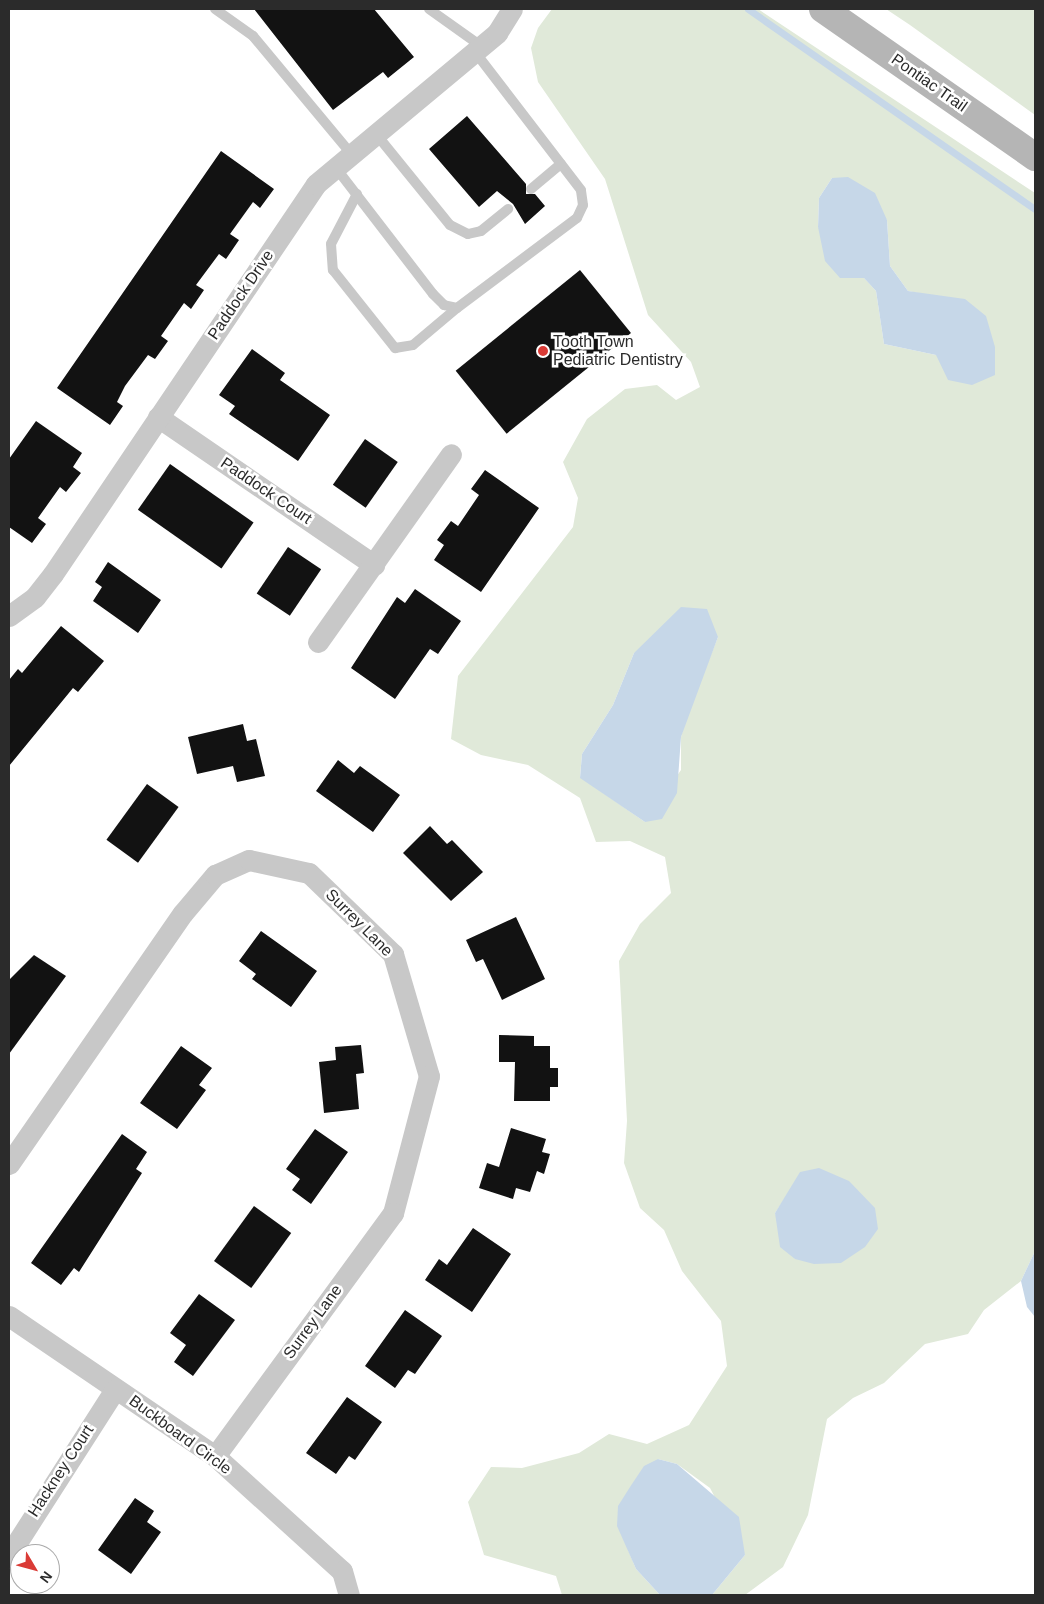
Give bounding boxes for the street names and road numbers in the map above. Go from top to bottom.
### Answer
street label: Pontiac Trail [887,50,971,116]
street label: Paddock Drive [204,247,278,343]
street label: Paddock Court [217,453,315,529]
street label: Surrey Lane [321,885,397,961]
street label: Surrey Lane [280,1281,346,1363]
street label: Buckboard Circle [125,1391,235,1479]
street label: Hackney Court [24,1421,98,1521]

